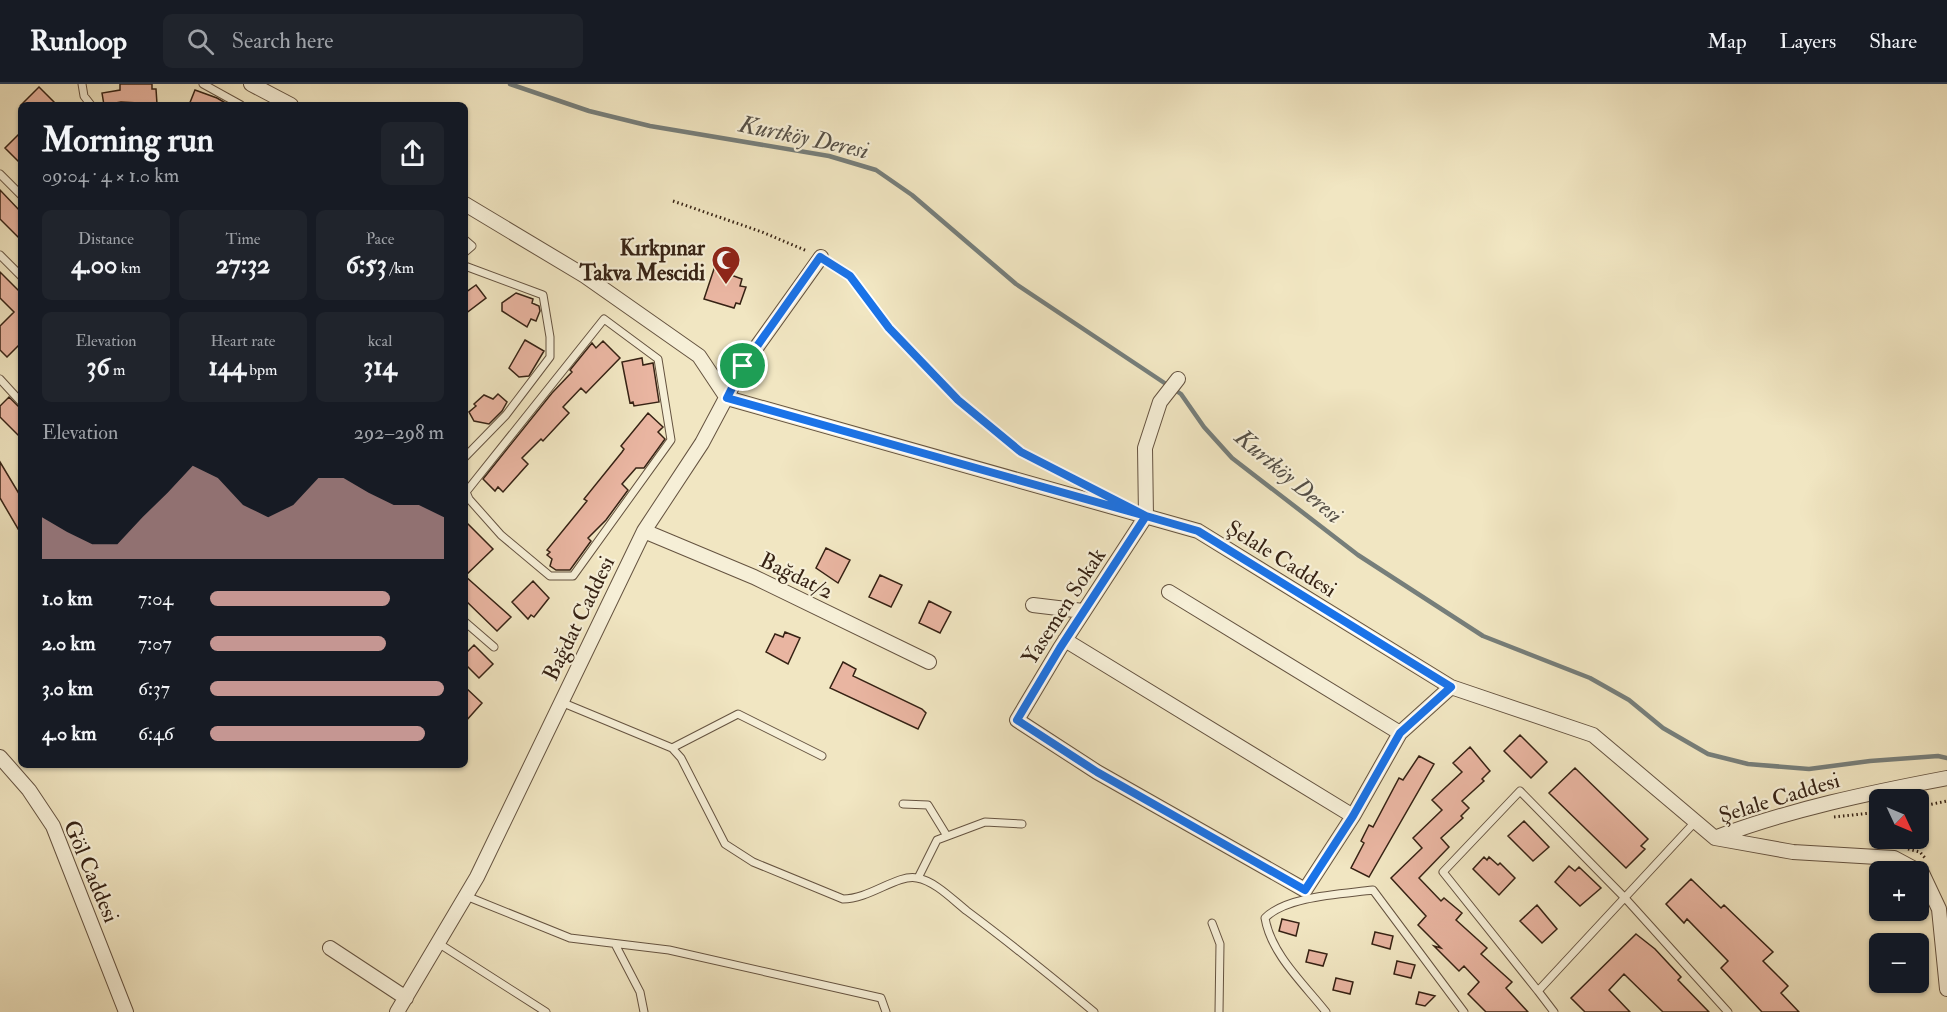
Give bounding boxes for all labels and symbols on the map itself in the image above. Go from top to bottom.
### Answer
water label: Kurtköy Deresi [735,108,872,166]
place label: Kırkpınar Takva Mescidi [579,234,706,287]
mosque icon: Kırkpınar Takva Mescidi [710,244,742,286]
pin [717,340,768,391]
water label: Kurtköy Deresi [1228,422,1349,531]
street label: Şelale Caddesi [1221,514,1342,604]
street label: Yasemen Sokak [1016,542,1112,670]
street label: Bağdat/2 [755,546,838,606]
street label: Bağdat Caddesi [537,551,621,685]
street label: Şelale Caddesi [1716,766,1843,830]
north arrow [1869,789,1929,849]
street label: Göl Caddesi [57,816,125,927]

